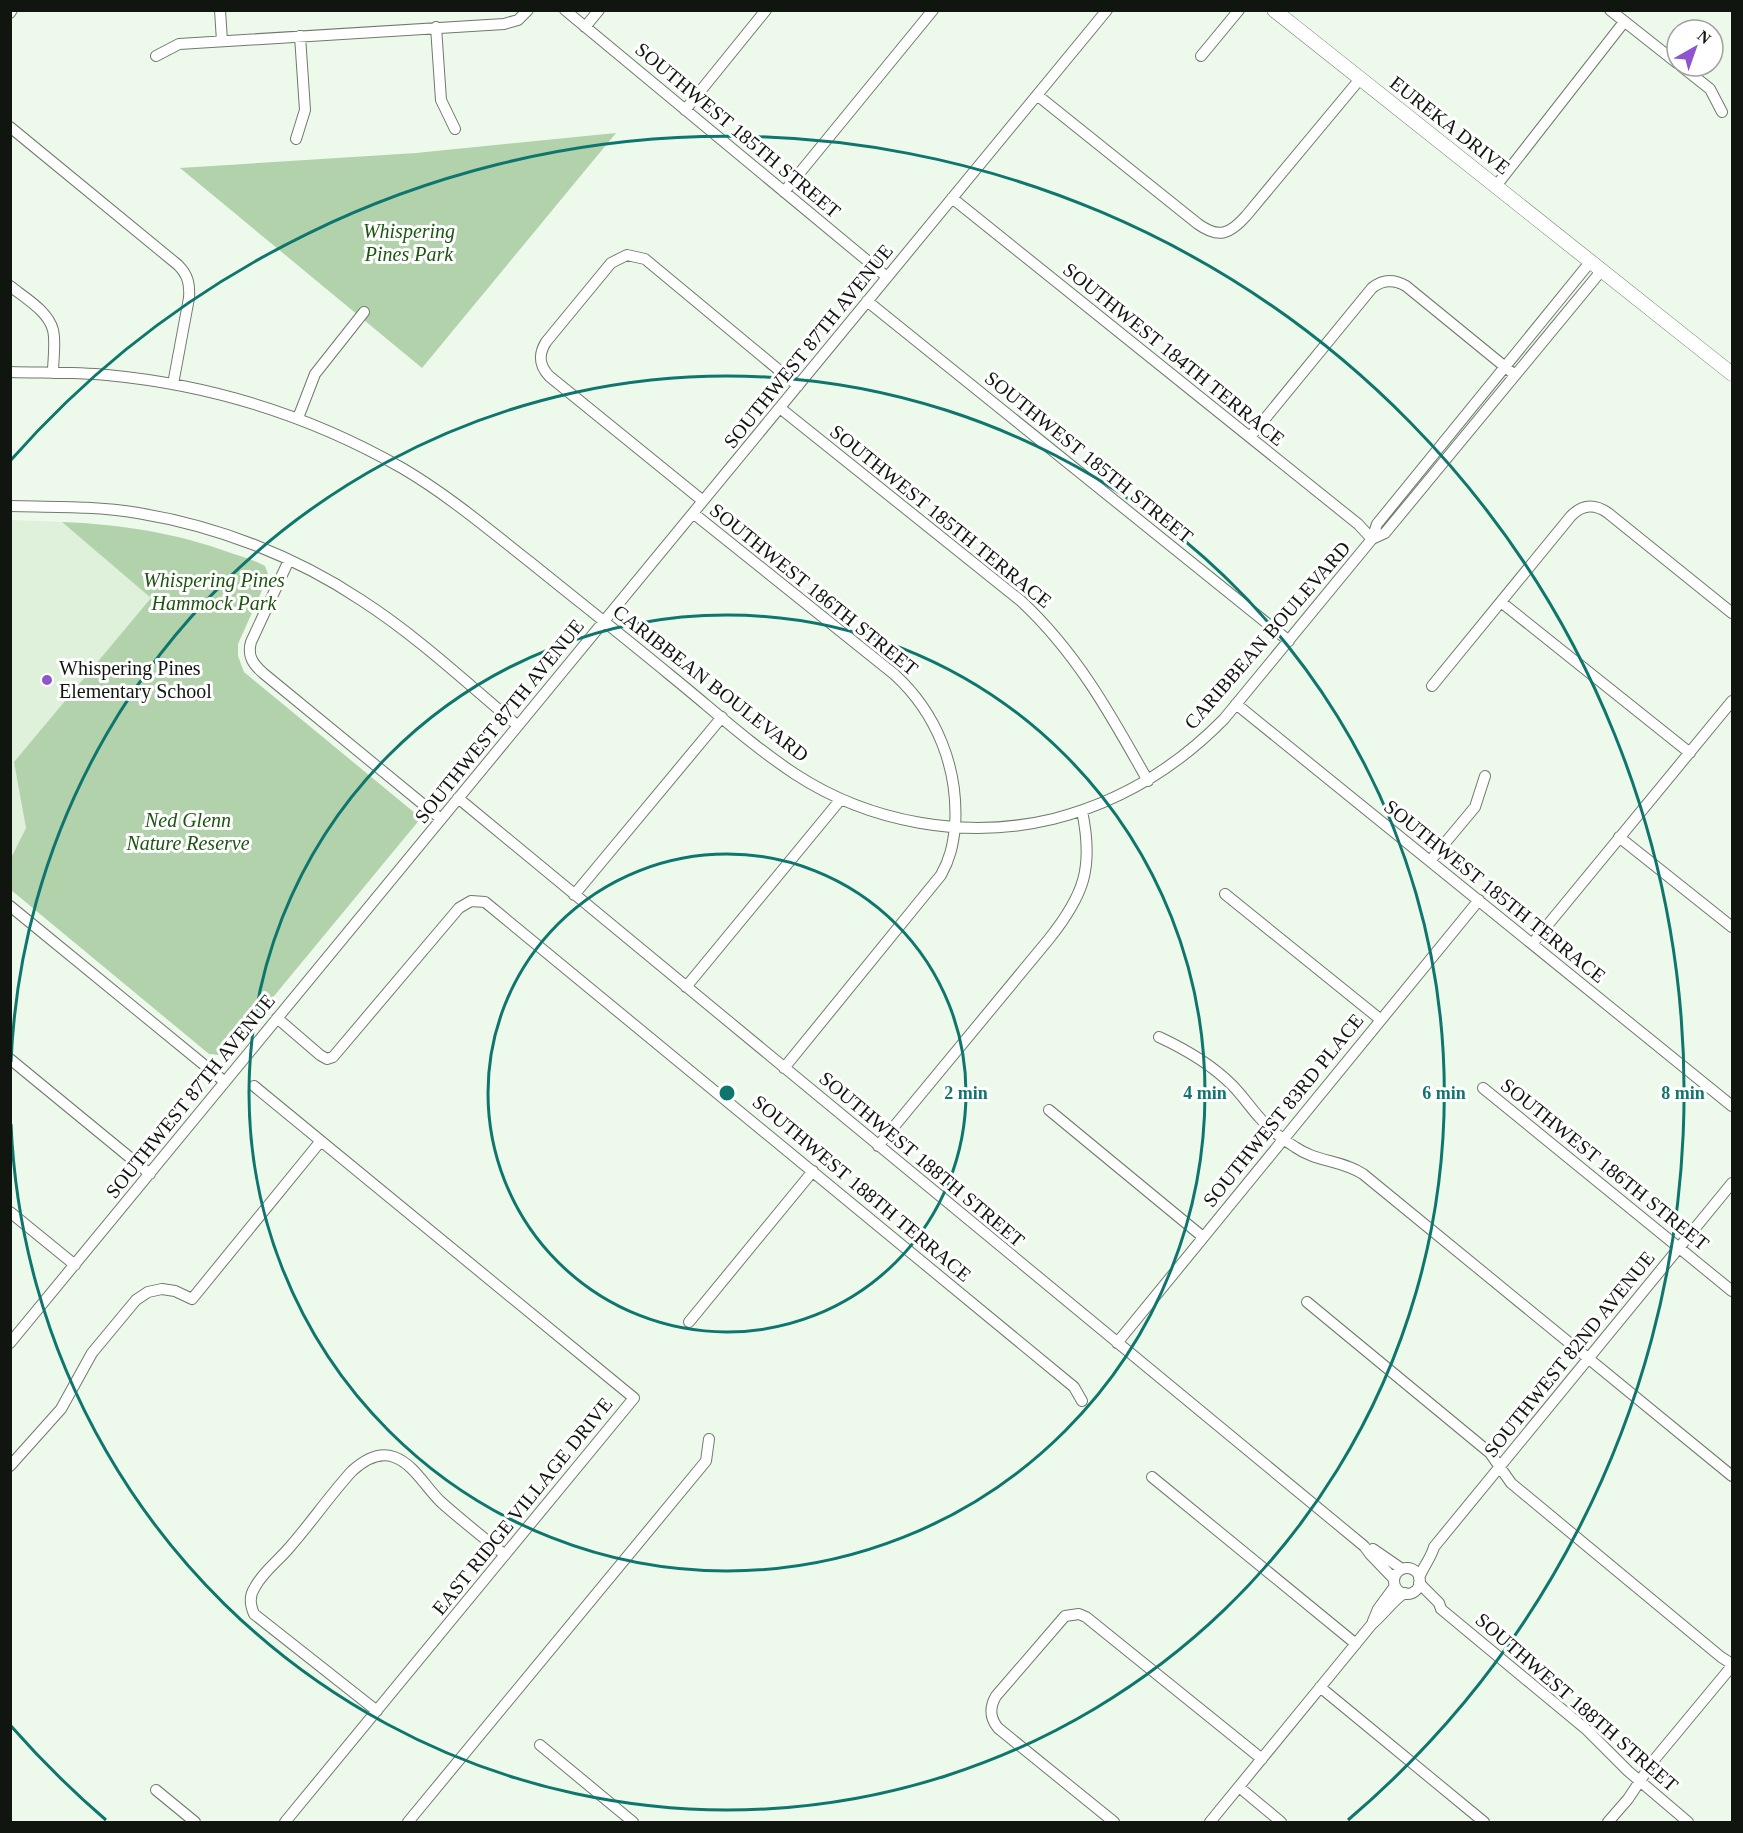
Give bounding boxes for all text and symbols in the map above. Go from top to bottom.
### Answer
north arrow [1665,18,1725,78]
text: N [1694,27,1715,47]
street label: SOUTHWEST 185TH STREET [631,38,845,222]
street label: EUREKA DRIVE [1386,71,1514,179]
park label: Whispering Pines Park [363,220,455,265]
street label: SOUTHWEST 87TH AVENUE [719,240,897,452]
street label: SOUTHWEST 184TH TERRACE [1059,258,1289,450]
street label: SOUTHWEST 185TH STREET [981,366,1197,548]
street label: SOUTHWEST 185TH TERRACE [826,420,1056,612]
street label: SOUTHWEST 186TH STREET [706,498,922,680]
street label: CARIBBEAN BOULEVARD [1180,537,1354,733]
park label: Whispering Pines Hammock Park [143,569,285,614]
street label: CARIBBEAN BOULEVARD [609,600,813,766]
street label: SOUTHWEST 87TH AVENUE [410,615,588,827]
place label: Whispering Pines Elementary School [59,657,212,703]
marker: Whispering Pines Elementary School [40,673,54,687]
street label: SOUTHWEST 185TH TERRACE [1380,795,1610,987]
park label: Ned Glenn Nature Reserve [125,809,250,854]
street label: SOUTHWEST 87TH AVENUE [101,990,279,1202]
street label: SOUTHWEST 83RD PLACE [1198,1009,1368,1211]
street label: SOUTHWEST 188TH STREET [815,1067,1029,1251]
street label: SOUTHWEST 186TH STREET [1497,1073,1713,1255]
centre of rings [717,1083,737,1103]
text: 2 min [944,1083,988,1103]
text: 4 min [1183,1083,1227,1103]
text: 6 min [1422,1083,1466,1103]
text: 8 min [1661,1083,1705,1103]
street label: SOUTHWEST 188TH TERRACE [748,1090,976,1286]
street label: SOUTHWEST 82ND AVENUE [1479,1247,1659,1461]
street label: EAST RIDGE VILLAGE DRIVE [428,1393,616,1619]
street label: SOUTHWEST 188TH STREET [1471,1608,1683,1796]

